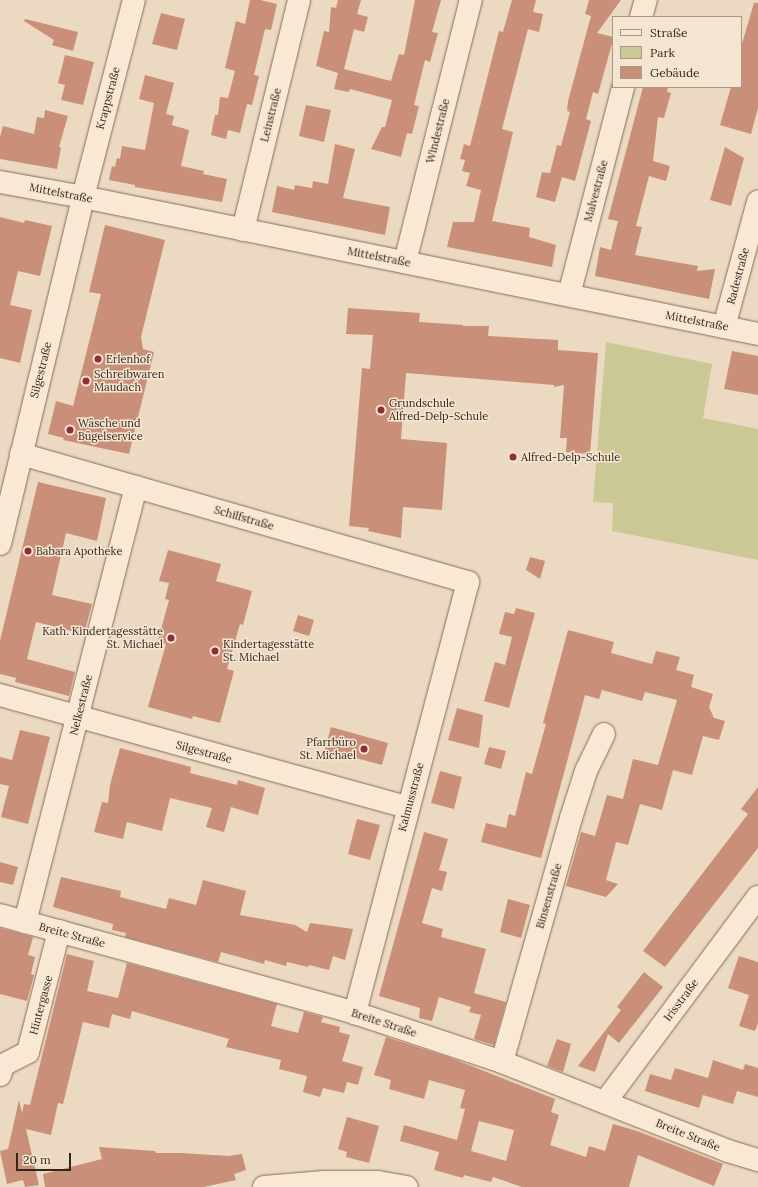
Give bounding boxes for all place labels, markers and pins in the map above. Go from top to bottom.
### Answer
place label: Erlenhof [106,352,150,366]
marker: Erlenhof [93,354,103,364]
place label: Schreibwaren Maudach [94,368,164,394]
marker: Schreibwaren Maudach [81,376,91,386]
place label: Grundschule Alfred-Delp-Schule [389,397,488,423]
marker: Grundschule Alfred-Delp-Schule [376,405,386,415]
place label: Wäsche und Bügelservice [78,417,143,443]
marker: Wäsche und Bügelservice [65,425,75,435]
place label: Alfred-Delp-Schule [521,450,620,464]
marker: Alfred-Delp-Schule [508,452,518,462]
place label: Babara Apotheke [36,544,122,558]
marker: Babara Apotheke [23,546,33,556]
place label: Kath. Kindertagesstätte St. Michael [42,625,163,651]
marker: Kath. Kindertagesstätte St. Michael [166,633,176,643]
place label: Kindertagesstätte St. Michael [223,638,314,664]
marker: Kindertagesstätte St. Michael [210,646,220,656]
place label: Pfarrbüro St. Michael [300,736,356,762]
marker: Pfarrbüro St. Michael [359,744,369,754]

